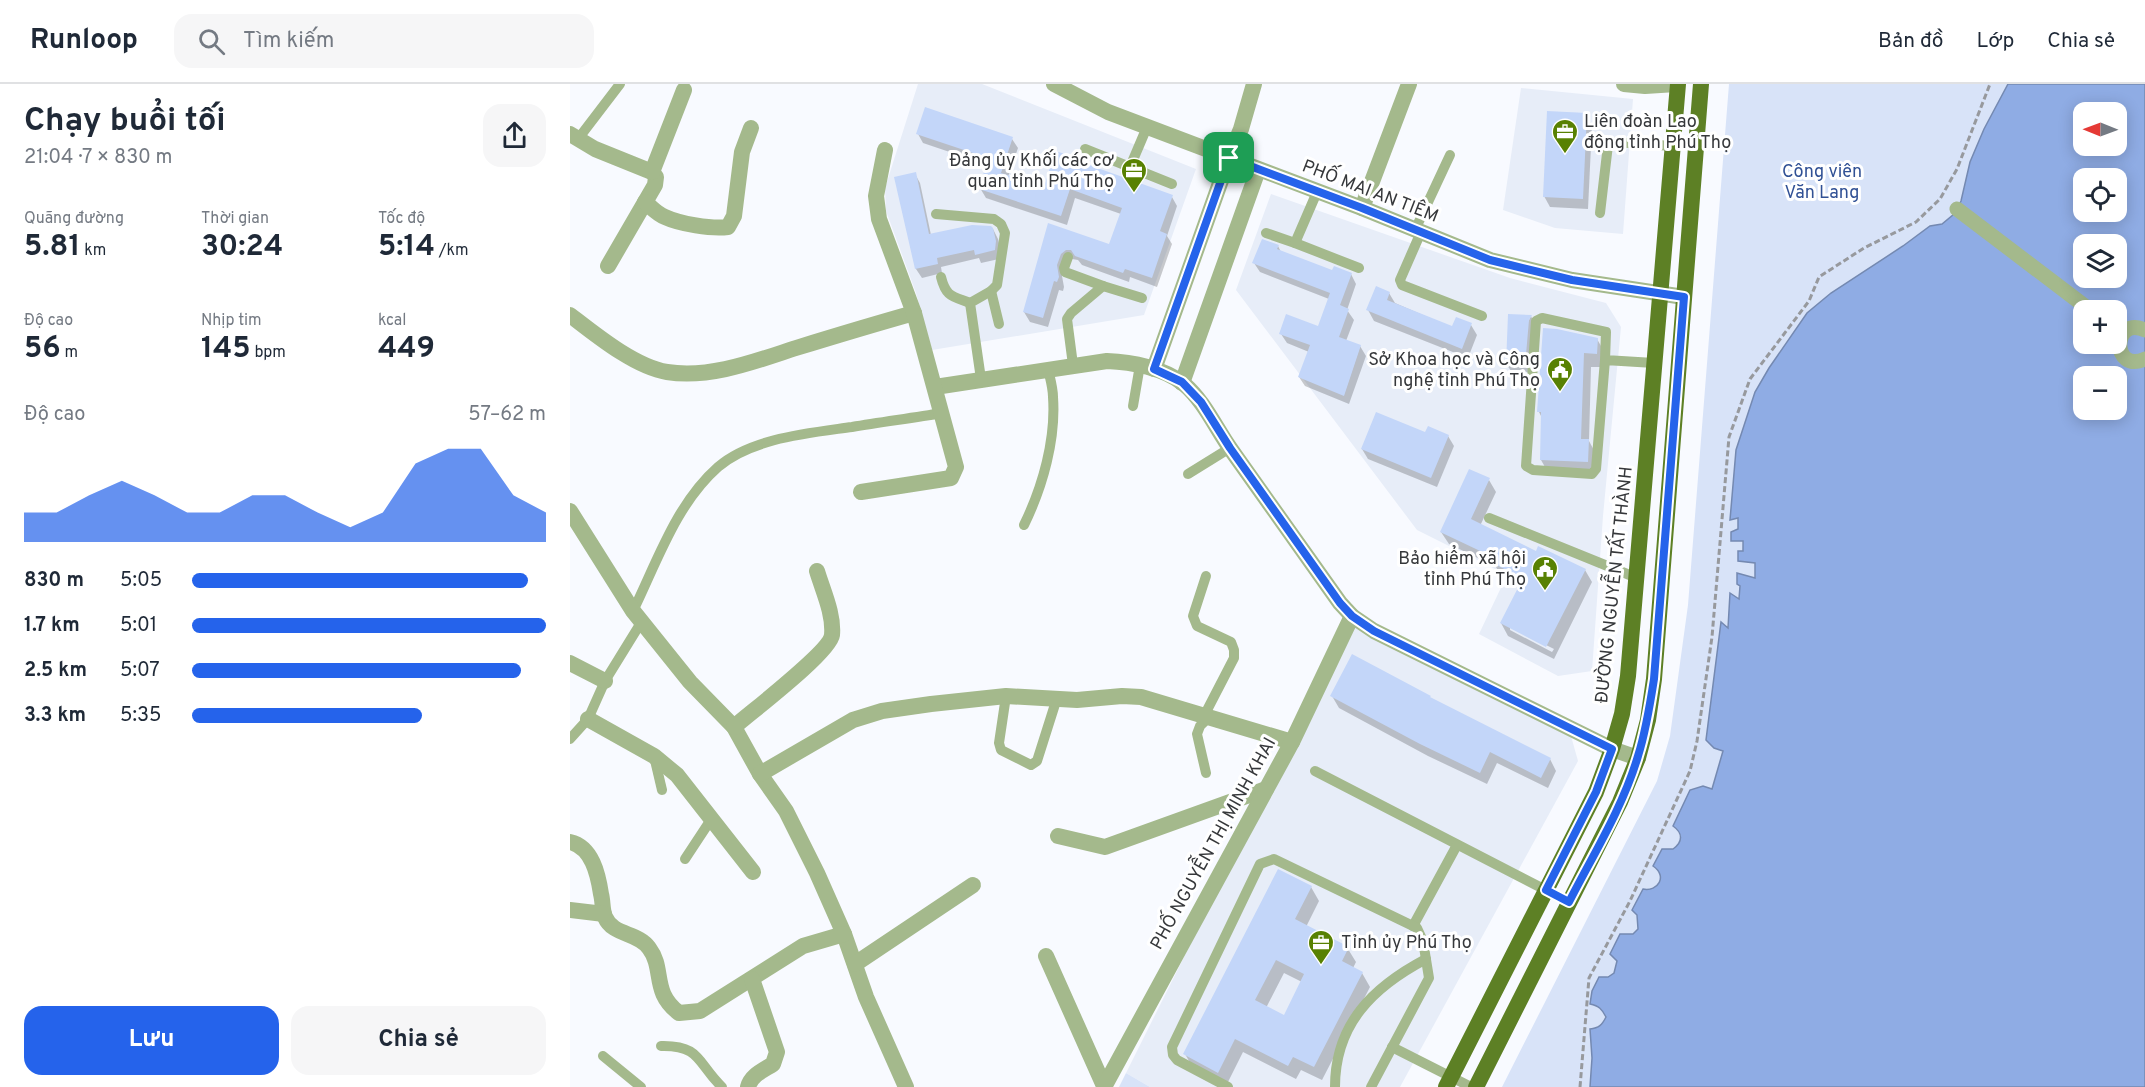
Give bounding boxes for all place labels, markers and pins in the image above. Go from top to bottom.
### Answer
place label: Liên đoàn Lao động tỉnh Phú Thọ [1584,111,1731,155]
office icon: Liên đoàn Lao động tỉnh Phú Thọ [1550,117,1580,155]
pin [1203,132,1254,183]
place label: Đảng ủy Khối các cơ quan tỉnh Phú Thọ [949,149,1114,194]
office icon: Đảng ủy Khối các cơ quan tỉnh Phú Thọ [1119,156,1149,194]
place label: Sở Khoa học và Công nghệ tỉnh Phú Thọ [1368,349,1540,393]
public building icon: Sở Khoa học và Công nghệ tỉnh Phú Thọ [1545,355,1575,393]
place label: Bảo hiểm xã hội tỉnh Phú Thọ [1398,544,1526,592]
public building icon: Bảo hiểm xã hội tỉnh Phú Thọ [1530,554,1560,592]
office icon: Tỉnh ủy Phú Thọ [1306,928,1336,966]
place label: Tỉnh ủy Phú Thọ [1341,932,1472,955]

